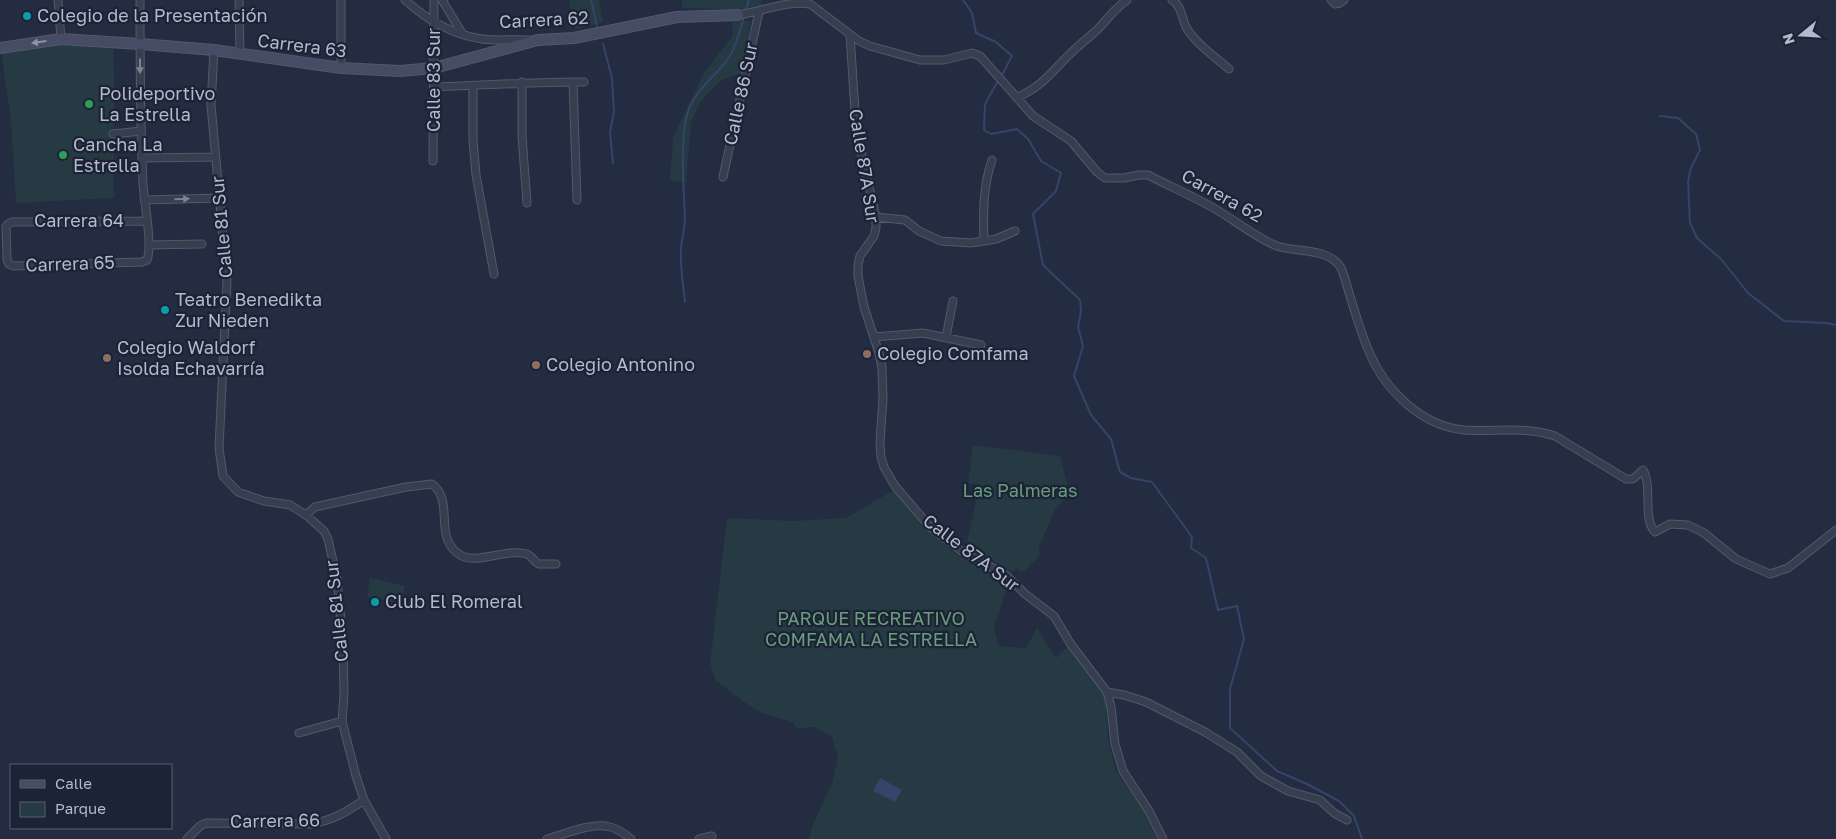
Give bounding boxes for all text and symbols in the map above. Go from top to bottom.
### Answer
place label: Colegio de la Presentación [37,4,268,26]
street label: Carrera 62 [499,6,589,32]
marker: Colegio de la Presentación [21,10,33,22]
north arrow [1776,10,1826,60]
street label: Calle 83 Sur [422,28,444,132]
street label: Carrera 63 [256,29,348,61]
text: N [1778,31,1798,47]
one-way arrow [31,39,47,47]
street label: Calle 86 Sur [718,40,762,147]
one-way arrow [136,58,144,74]
place label: Polideportivo La Estrella [99,82,215,125]
marker: Polideportivo La Estrella [83,98,95,110]
street label: Calle 87A Sur [845,107,885,224]
place label: Cancha La Estrella [73,133,163,176]
marker: Cancha La Estrella [57,149,69,161]
street label: Carrera 62 [1178,164,1267,226]
street label: Calle 81 Sur [206,175,236,279]
one-way arrow [174,195,190,203]
street label: Carrera 64 [34,209,124,231]
street label: Carrera 65 [25,250,115,276]
place label: Teatro Benedikta Zur Nieden [175,288,322,331]
marker: Teatro Benedikta Zur Nieden [159,304,171,316]
place label: Colegio Waldorf Isolda Echavarría [117,336,265,379]
place label: Colegio Comfama [877,342,1029,364]
marker: Colegio Comfama [861,348,873,360]
marker: Colegio Waldorf Isolda Echavarría [101,352,113,364]
place label: Colegio Antonino [546,353,695,375]
marker: Colegio Antonino [530,359,542,371]
park label: Las Palmeras [962,479,1078,501]
street label: Calle 87A Sur [919,509,1024,596]
street label: Calle 81 Sur [320,559,352,663]
place label: Club El Romeral [385,590,523,612]
marker: Club El Romeral [369,596,381,608]
park label: PARQUE RECREATIVO COMFAMA LA ESTRELLA [765,607,977,650]
legend [10,764,172,829]
text: Calle [55,774,92,792]
text: Parque [55,799,106,817]
street label: Carrera 66 [230,808,320,832]

